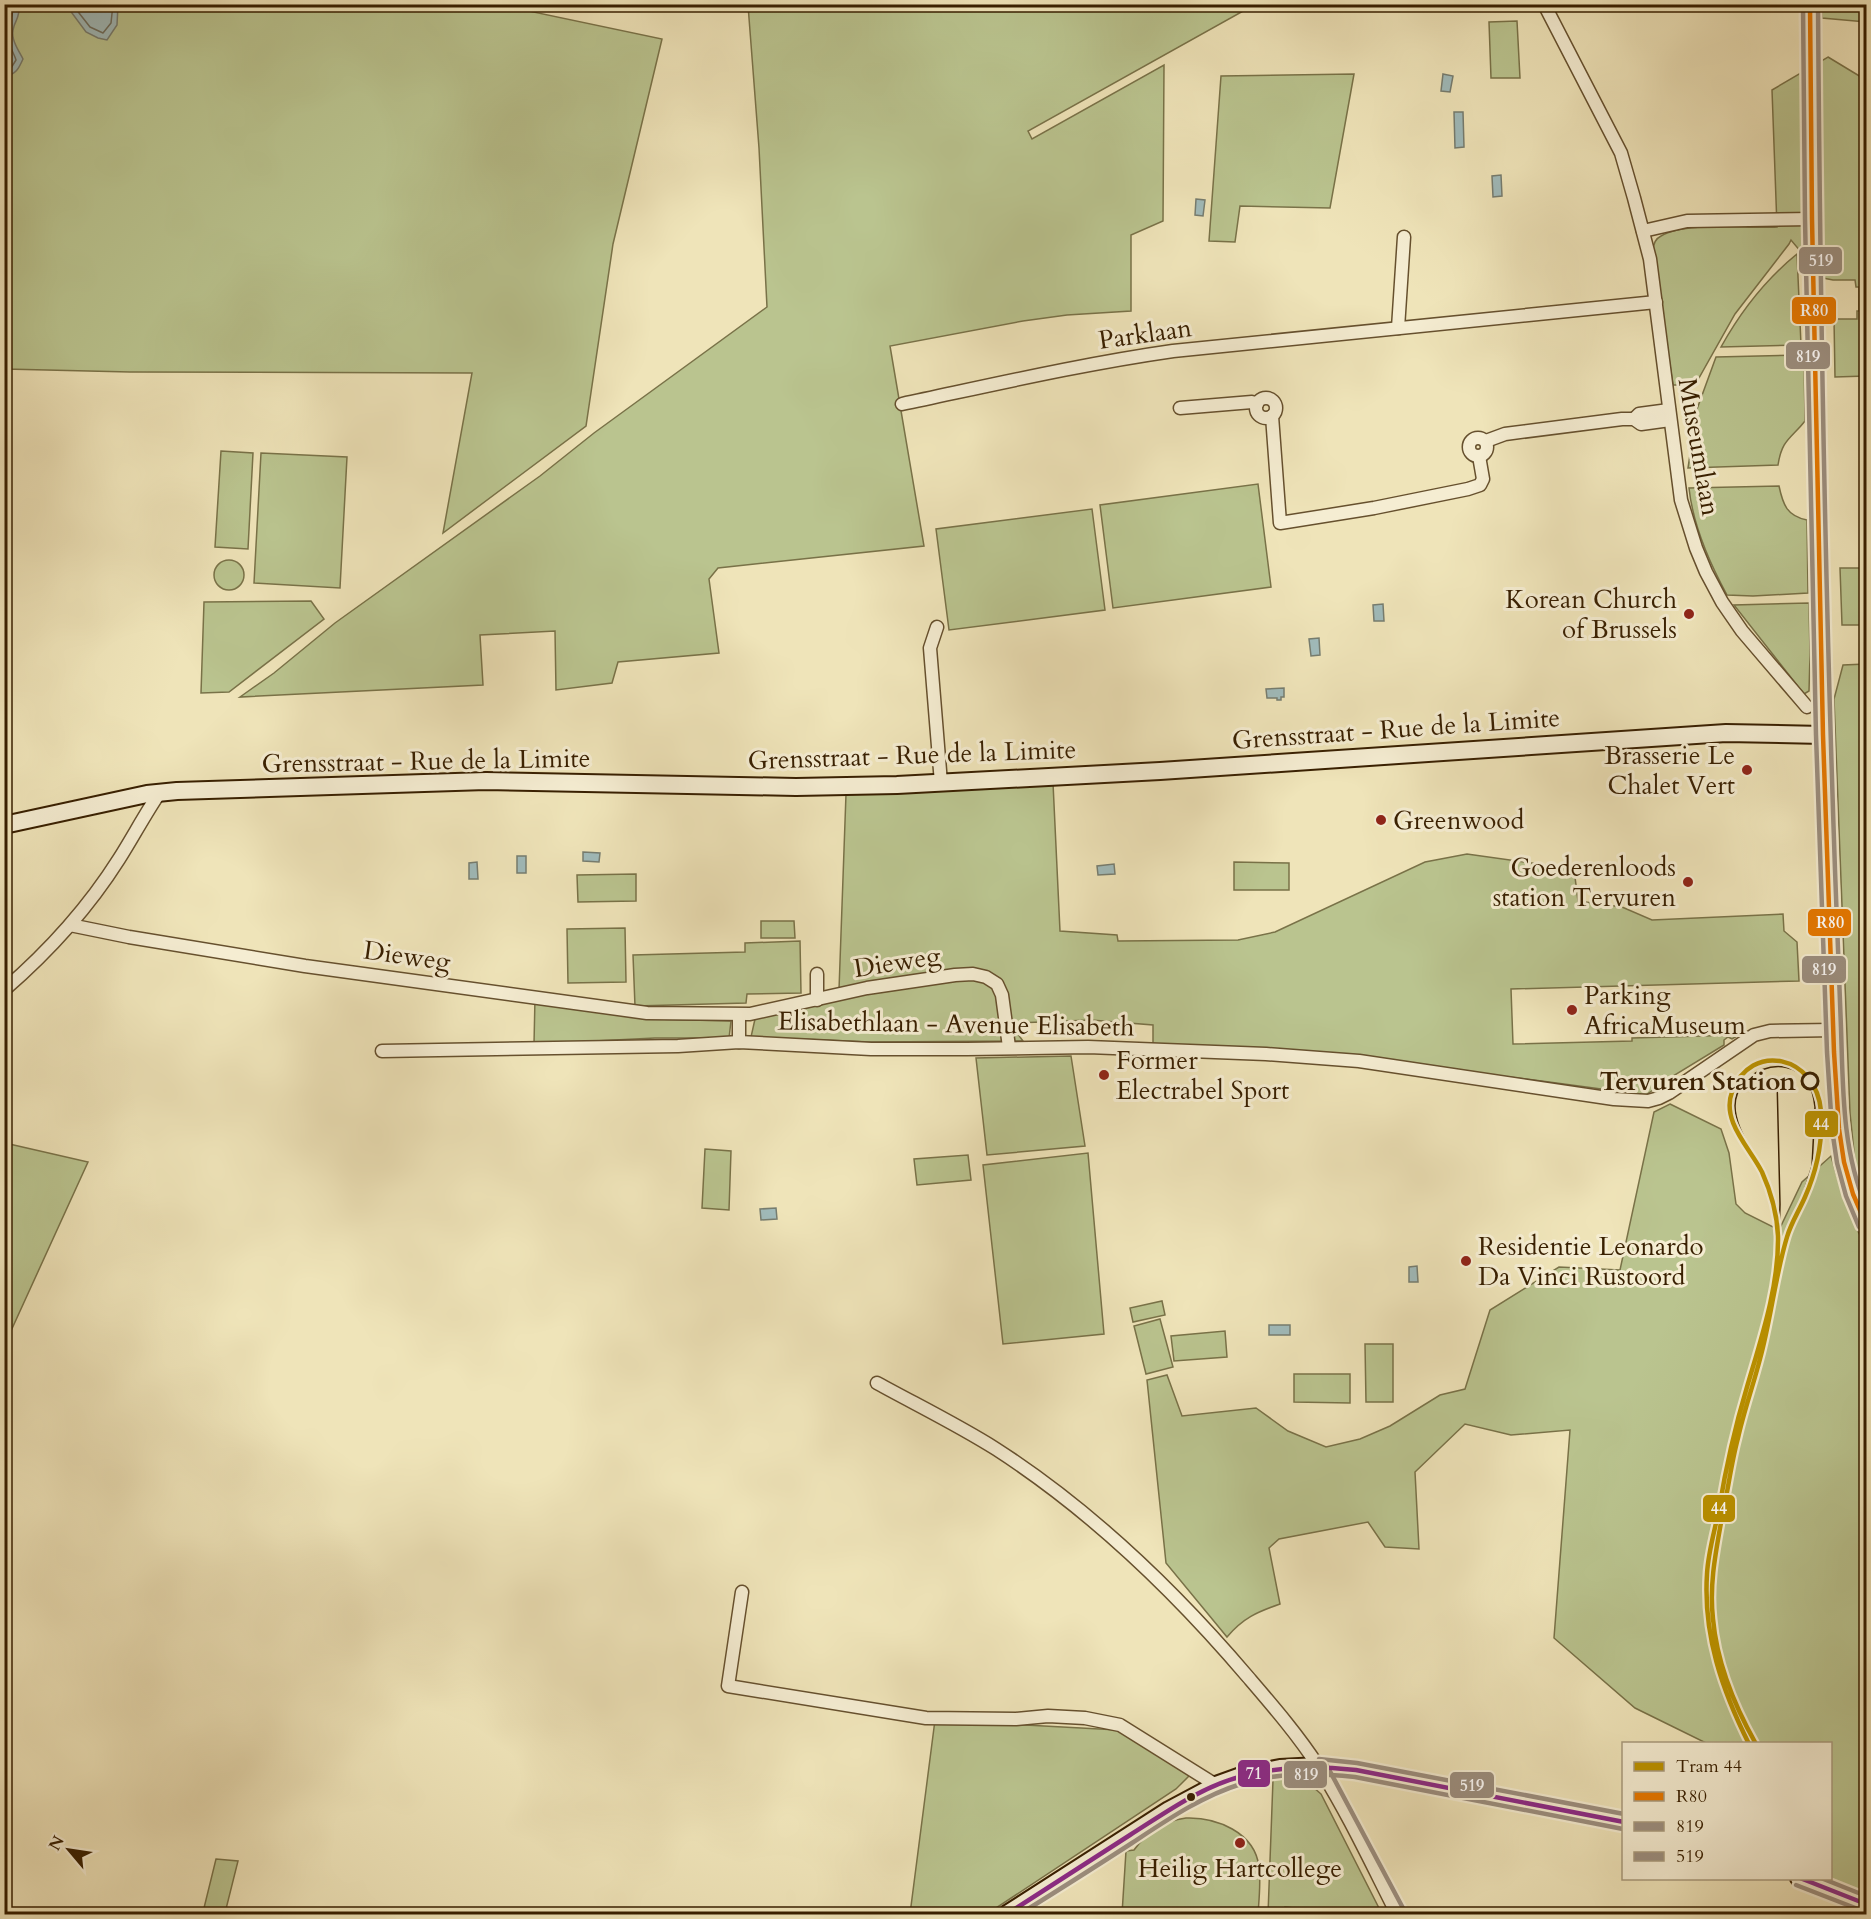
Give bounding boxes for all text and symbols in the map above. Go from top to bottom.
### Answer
line badge: 519 [1798,246,1843,275]
text: 519 [1809,250,1833,272]
line badge: R80 [1791,296,1837,325]
text: R80 [1800,300,1828,322]
street label: Parklaan [1096,310,1194,358]
line badge: 819 [1785,341,1831,370]
text: 819 [1796,346,1820,368]
street label: Museumlaan [1670,375,1728,519]
place label: Korean Church of Brussels [1505,582,1677,647]
marker: Korean Church of Brussels [1682,607,1696,621]
street label: Grensstraat - Rue de la Limite [1231,700,1561,758]
street label: Grensstraat - Rue de la Limite [747,732,1077,778]
place label: Brasserie Le Chalet Vert [1604,738,1735,803]
street label: Grensstraat - Rue de la Limite [261,741,591,781]
marker: Brasserie Le Chalet Vert [1740,763,1754,777]
place label: Greenwood [1393,803,1524,838]
marker: Greenwood [1374,813,1388,827]
place label: Goederenloods station Tervuren [1493,850,1676,915]
marker: Goederenloods station Tervuren [1681,875,1695,889]
line badge: R80 [1807,908,1852,937]
text: R80 [1816,912,1844,934]
street label: Dieweg [361,933,453,979]
street label: Dieweg [851,938,943,986]
line badge: 819 [1801,955,1847,984]
text: 819 [1812,959,1836,981]
place label: Parking AfricaMuseum [1584,978,1746,1043]
street label: Elisabethlaan - Avenue Elisabeth [777,1003,1135,1045]
marker: Parking AfricaMuseum [1565,1003,1579,1017]
place label: Former Electrabel Sport [1116,1043,1289,1108]
place label: Tervuren Station [1600,1064,1796,1099]
marker: Former Electrabel Sport [1097,1068,1111,1082]
marker: Tervuren Station [1801,1072,1819,1090]
line badge: 44 [1804,1110,1839,1138]
text: 44 [1813,1114,1829,1136]
place label: Residentie Leonardo Da Vinci Rustoord [1478,1229,1704,1294]
marker: Residentie Leonardo Da Vinci Rustoord [1459,1254,1473,1268]
line badge: 44 [1702,1494,1736,1523]
text: 44 [1711,1498,1727,1520]
legend [1622,1742,1832,1880]
text: Tram 44 [1676,1754,1742,1779]
line badge: 71 [1237,1759,1271,1788]
line badge: 819 [1283,1760,1328,1789]
text: 71 [1246,1763,1262,1785]
text: 819 [1294,1764,1318,1786]
line badge: 519 [1449,1771,1495,1799]
text: 519 [1460,1775,1484,1797]
text: R80 [1676,1784,1707,1809]
unlabelled marker [1185,1791,1197,1803]
text: 819 [1676,1814,1704,1839]
north arrow [39,1820,99,1880]
text: N [44,1832,70,1855]
marker: Heilig Hartcollege [1233,1836,1247,1850]
text: 519 [1676,1844,1704,1869]
place label: Heilig Hartcollege [1138,1851,1342,1886]

